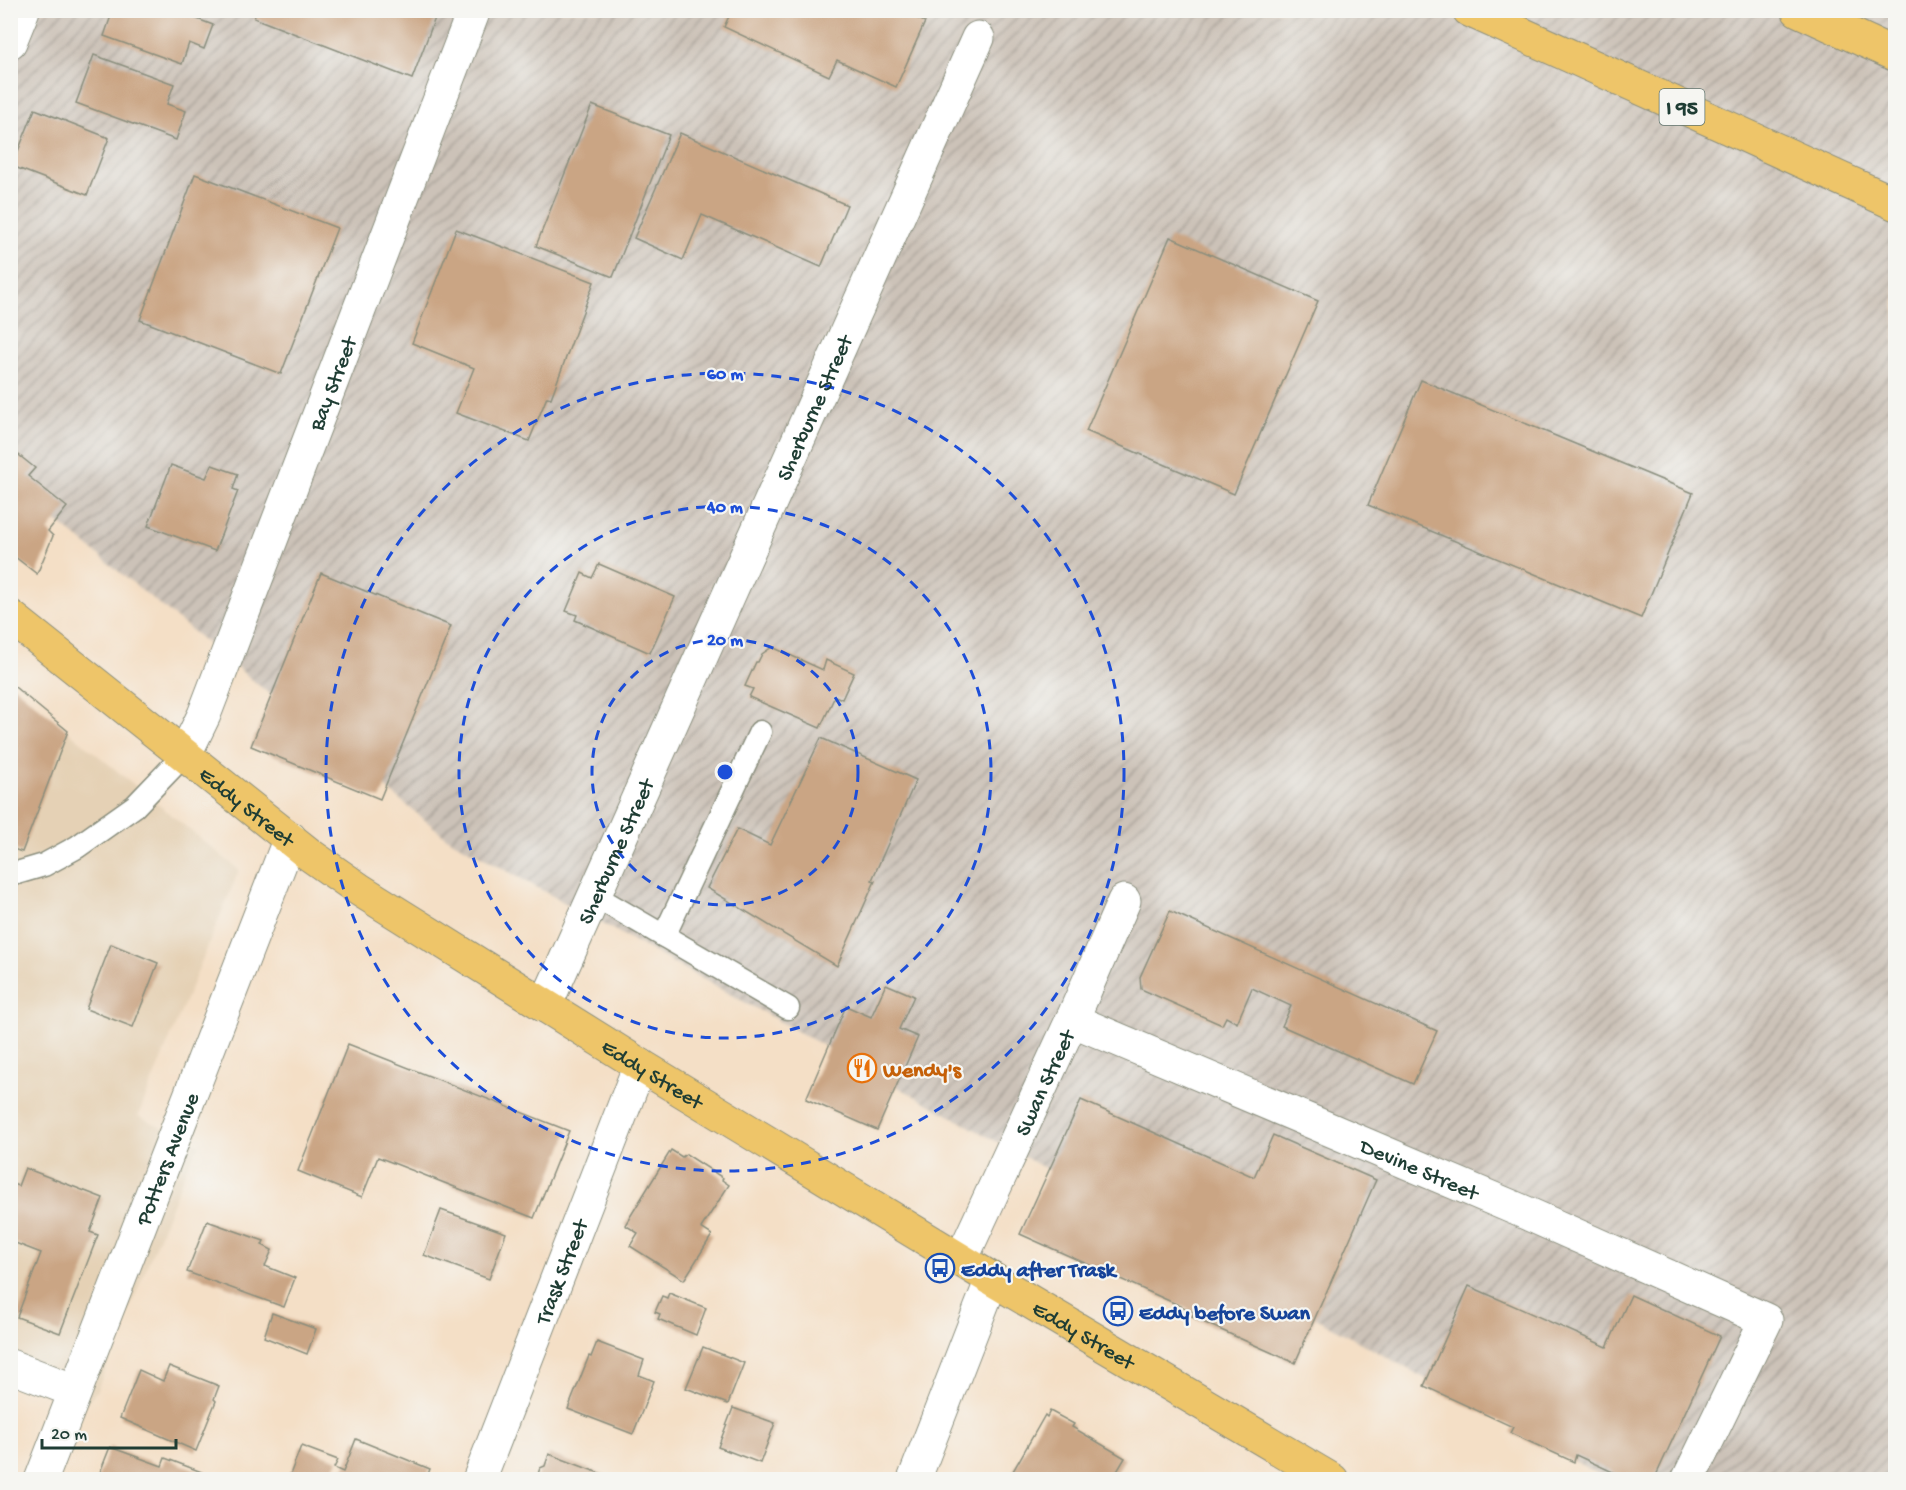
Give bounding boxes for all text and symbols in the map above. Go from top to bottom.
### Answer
road number: I 95 [1660,89,1704,125]
street label: Sherburne Street [773,330,861,486]
street label: Bay Street [305,332,365,436]
text: 60 m [707,365,743,386]
text: 40 m [706,498,743,519]
text: 20 m [707,631,743,652]
centre of rings [715,762,735,782]
street label: Eddy Street [192,763,300,856]
street label: Sherburne Street [574,774,663,929]
street label: Swan Street [1011,1025,1083,1141]
street label: Eddy Street [595,1035,708,1118]
restaurant icon: Wendy's [846,1052,878,1084]
place label: Wendy's [882,1059,963,1085]
street label: Potters Avenue [132,1089,207,1231]
street label: Devine Street [1353,1134,1483,1209]
street label: Trask Street [531,1215,597,1331]
bus stop icon: Eddy after Trask [924,1252,956,1284]
place label: Eddy after Trask [961,1259,1117,1285]
bus stop icon: Eddy before Swan [1102,1295,1134,1327]
street label: Eddy Street [1027,1297,1140,1378]
place label: Eddy before Swan [1139,1302,1310,1328]
scale bar [42,1412,176,1450]
text: 20 m [51,1425,87,1446]

